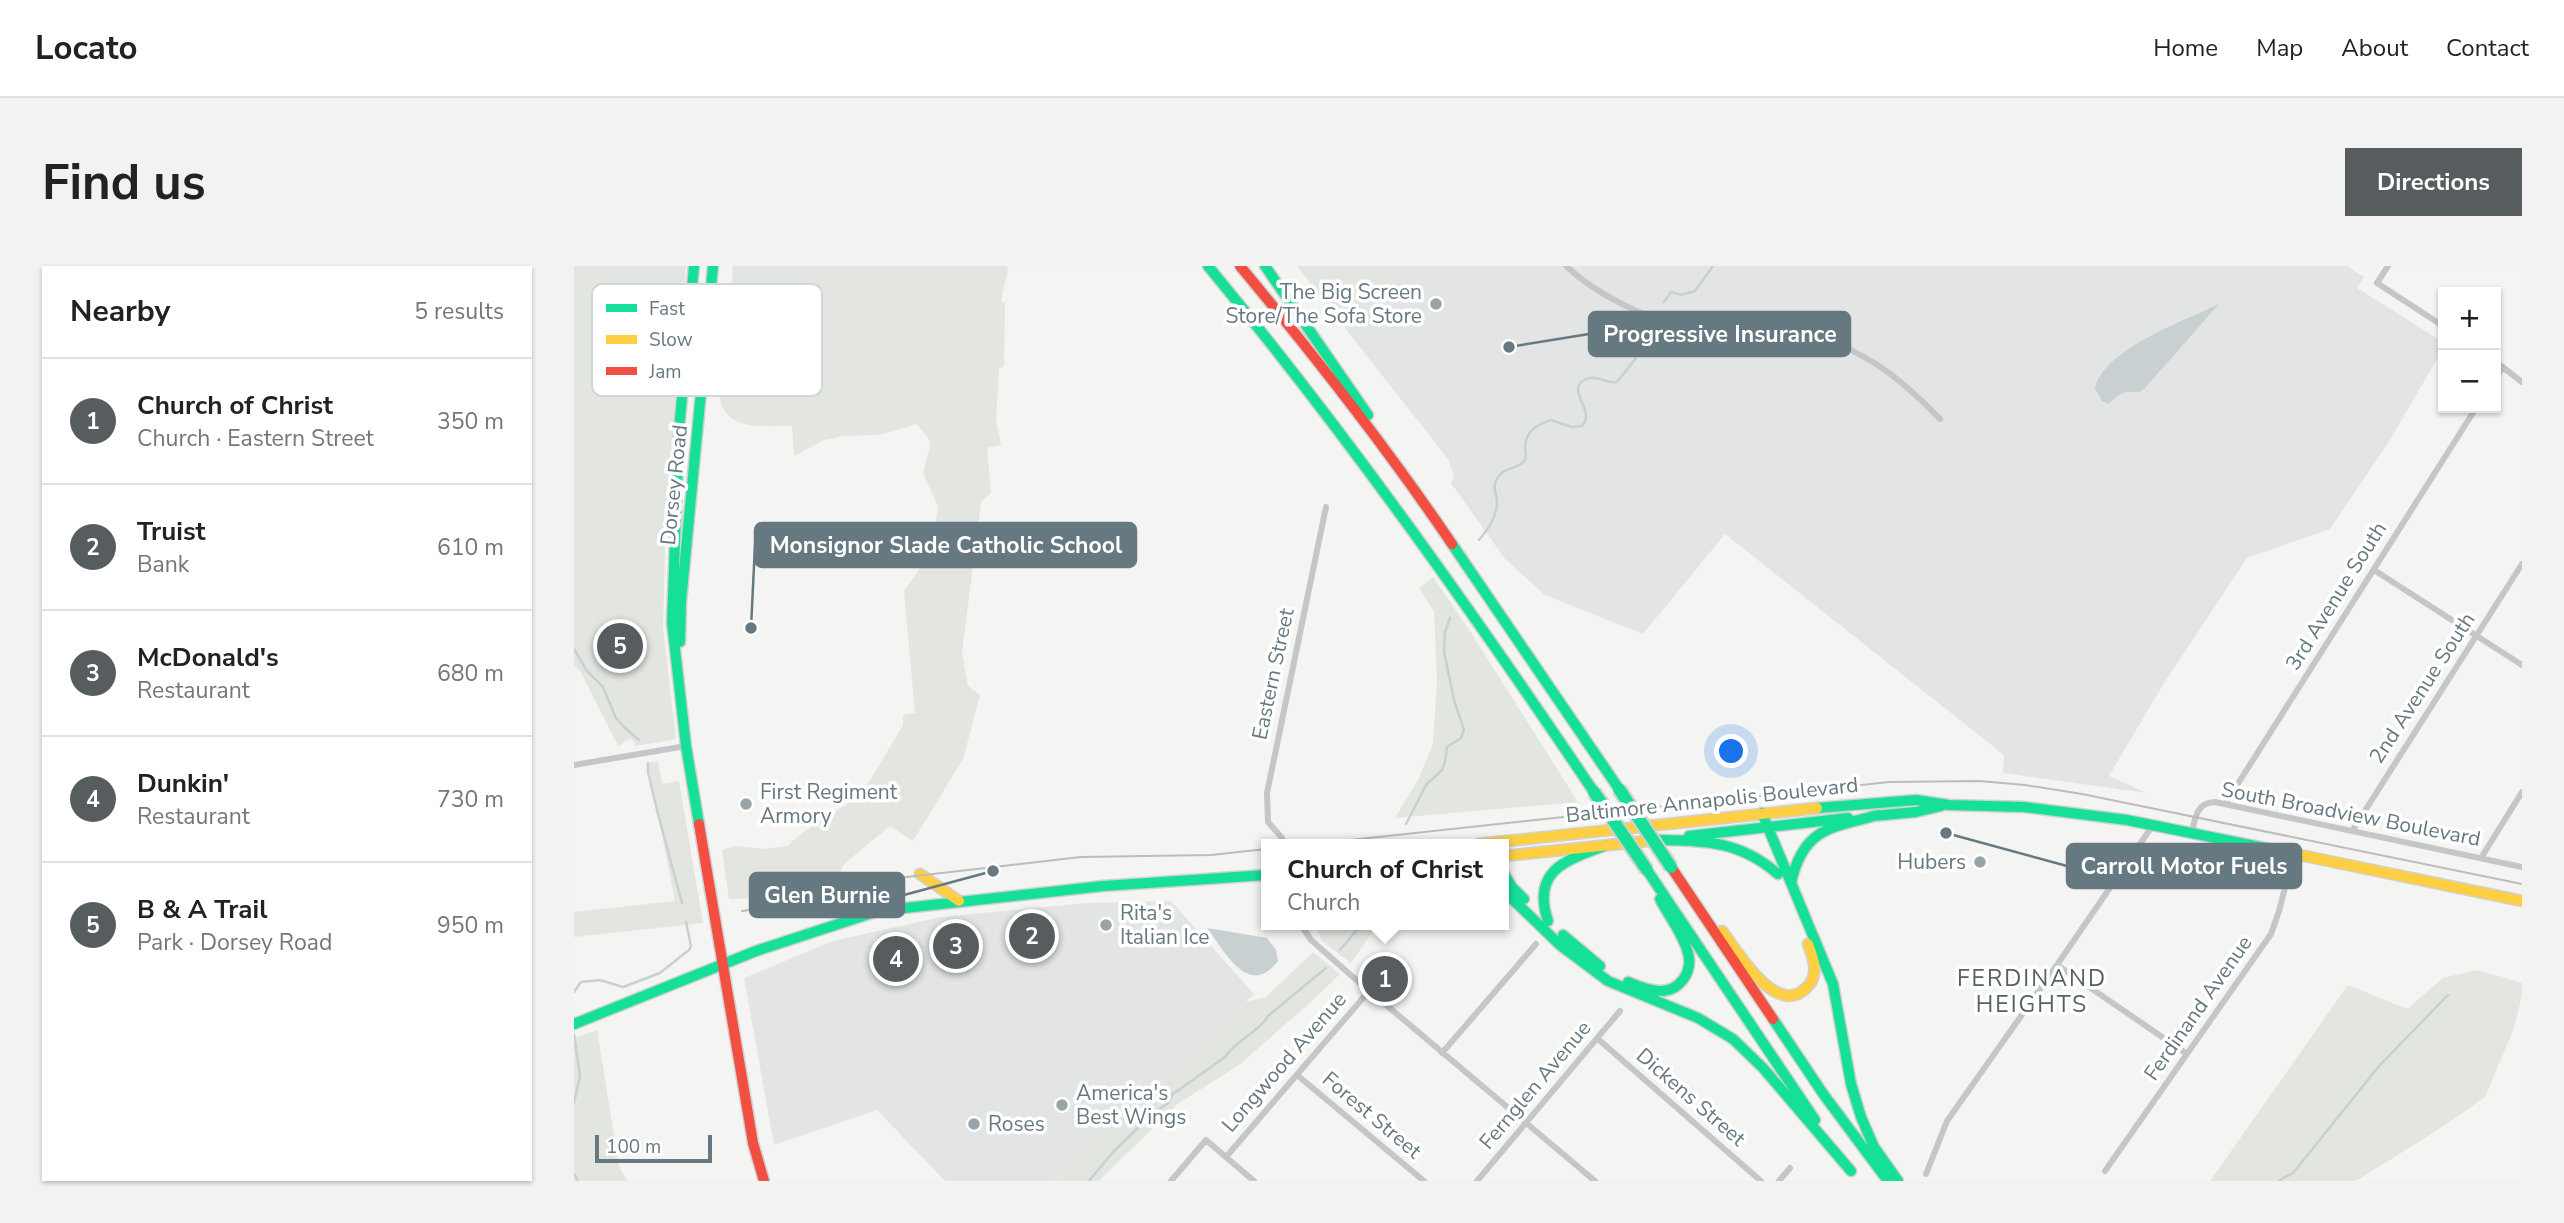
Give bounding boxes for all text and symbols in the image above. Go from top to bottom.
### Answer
text: Locato [35,26,137,71]
text: Home [2153,32,2218,64]
text: Map [2256,32,2303,64]
text: About [2341,32,2408,64]
text: Contact [2446,32,2529,64]
button: Directions [2345,148,2522,216]
text: Find us [42,149,206,216]
place label: The Big Screen Store/The Sofa Store [1225,278,1422,330]
legend [592,284,822,396]
map controls [2438,287,2501,413]
button: + [2438,287,2501,350]
text: Nearby [70,291,170,332]
text: 5 results [414,296,504,327]
text: Fast [649,296,685,322]
marker: The Big Screen Store/The Sofa Store [1428,296,1444,312]
callout: Progressive Insurance [1589,312,1850,356]
text: Progressive Insurance [1603,319,1837,350]
text: Slow [649,327,693,353]
button: − [2438,350,2501,413]
text: Jam [648,359,682,385]
text: Church of Christ [137,388,333,423]
text: 1 [86,406,100,437]
text: 350 m [437,406,504,437]
text: Church · Eastern Street [137,423,374,454]
street label: Dorsey Road [654,423,694,547]
text: Truist [137,514,206,549]
street label: 3rd Avenue South [2279,516,2393,676]
callout: Monsignor Slade Catholic School [755,523,1136,567]
text: Monsignor Slade Catholic School [770,530,1123,561]
text: 2 [86,532,100,563]
text: 610 m [437,532,504,563]
text: Bank [137,549,189,580]
street label: Eastern Street [1245,605,1301,742]
street label: 2nd Avenue South [2363,607,2481,769]
pin: 5 [597,620,643,672]
text: McDonald's [137,640,279,675]
text: 3 [86,658,100,689]
text: 680 m [437,658,504,689]
text: Restaurant [137,675,250,706]
your location [1714,734,1748,768]
text: Dunkin' [137,766,229,801]
street label: Baltimore Annapolis Boulevard [1564,771,1860,829]
street label: South Broadview Boulevard [2219,775,2483,853]
place label: First Regiment Armory [760,778,898,830]
text: 4 [86,784,100,815]
text: 730 m [437,784,504,815]
marker: First Regiment Armory [738,796,754,812]
text: Restaurant [137,801,250,832]
popup [1261,839,1509,930]
callout: Carroll Motor Fuels [2067,844,2301,888]
place label: Hubers [1897,848,1966,876]
text: Carroll Motor Fuels [2081,851,2287,882]
text: Church of Christ [1287,852,1483,887]
marker: Hubers [1972,854,1988,870]
callout: Glen Burnie [750,873,904,917]
text: Glen Burnie [764,880,890,911]
text: Church [1287,887,1360,918]
text: B & A Trail [137,892,268,927]
place label: Rita's Italian Ice [1120,899,1209,951]
text: 5 [86,910,100,941]
text: 950 m [437,910,504,941]
pin: 2 [1009,910,1055,962]
marker: Rita's Italian Ice [1098,917,1114,933]
pin: 3 [933,920,979,972]
text: Park · Dorsey Road [137,927,332,958]
street label: Ferdinand Avenue [2138,930,2258,1086]
pin: 4 [873,933,919,985]
pin: 1 [1362,953,1408,1005]
district label: FERDINAND HEIGHTS [1957,963,2107,1020]
street label: Longwood Avenue [1215,986,1353,1138]
street label: Fernglen Avenue [1473,1015,1597,1155]
street label: Dickens Street [1630,1042,1752,1153]
street label: Forest Street [1317,1065,1428,1165]
place label: America's Best Wings [1076,1079,1186,1131]
marker: America's Best Wings [1054,1097,1070,1113]
place label: Roses [988,1110,1045,1138]
marker: Roses [966,1116,982,1132]
scale bar [595,1132,712,1164]
text: 100 m [606,1134,661,1160]

